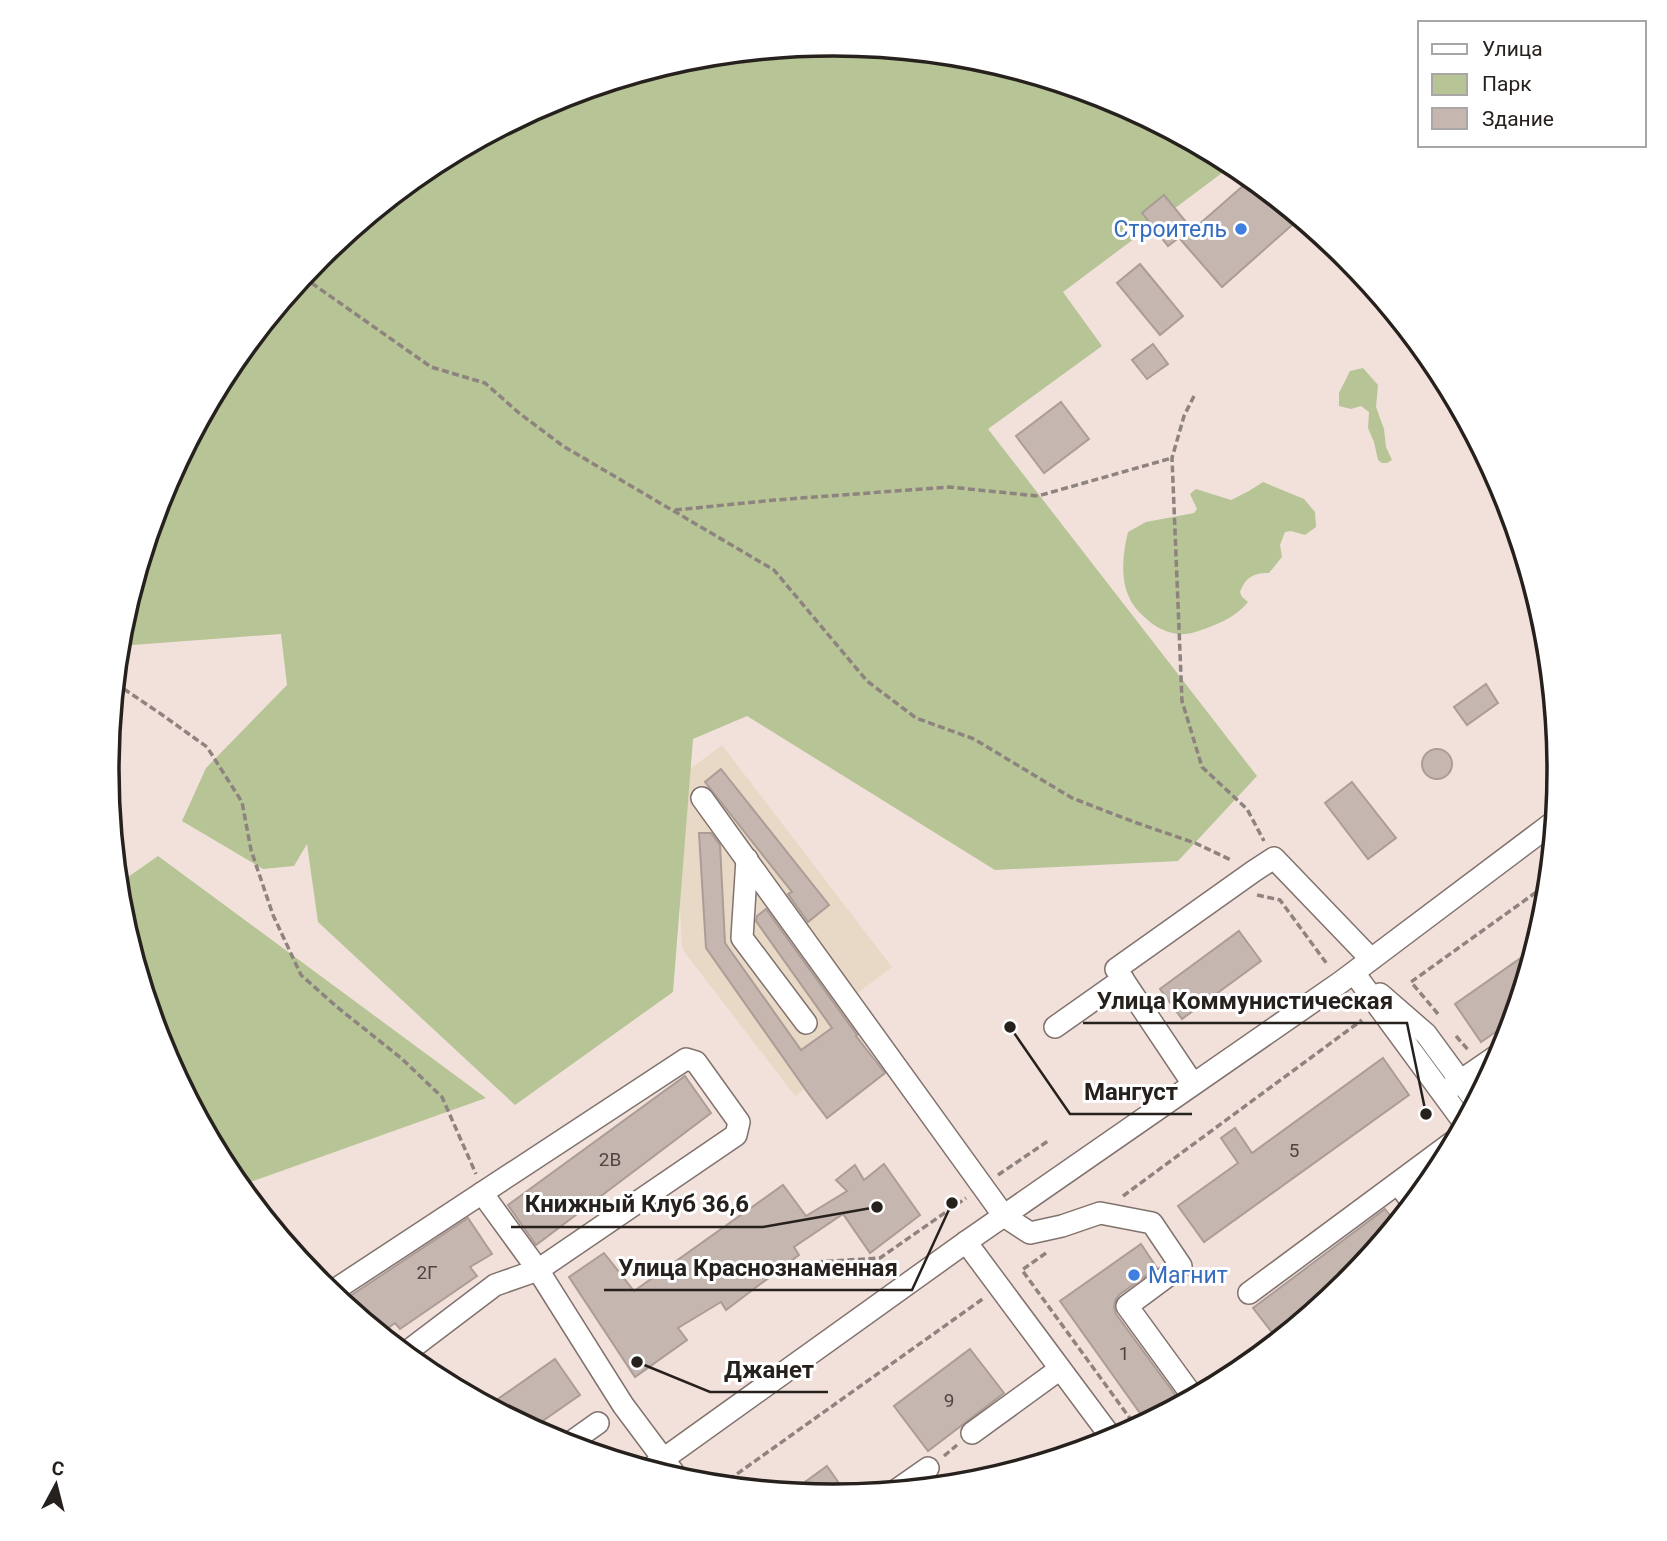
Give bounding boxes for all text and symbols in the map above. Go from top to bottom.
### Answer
legend [1418,21,1646,147]
text: Улица [1482,37,1543,61]
text: Парк [1482,72,1532,96]
text: Здание [1482,107,1554,131]
place label: Строитель [1114,216,1227,243]
marker: Строитель [1233,221,1249,237]
callout: Улица Коммунистическая [1083,978,1407,1023]
text: Улица Коммунистическая [1097,987,1393,1015]
callout: Мангуст [1070,1069,1192,1114]
text: Мангуст [1084,1078,1178,1106]
house number: 5 [1289,1139,1299,1162]
house number: 2В [599,1148,621,1171]
callout: Книжный Клуб 36,6 [511,1182,763,1227]
text: Книжный Клуб 36,6 [525,1190,749,1218]
callout: Улица Краснознаменная [604,1245,912,1290]
text: Улица Краснознаменная [618,1254,898,1282]
house number: 2Г [416,1261,438,1284]
place label: Магнит [1148,1262,1228,1289]
marker: Магнит [1126,1267,1142,1283]
house number: 1 [1119,1342,1129,1365]
callout: Джанет [710,1347,828,1392]
text: Джанет [724,1356,814,1384]
house number: 9 [944,1389,954,1412]
north arrow [21,1450,91,1520]
text: С [50,1456,66,1481]

